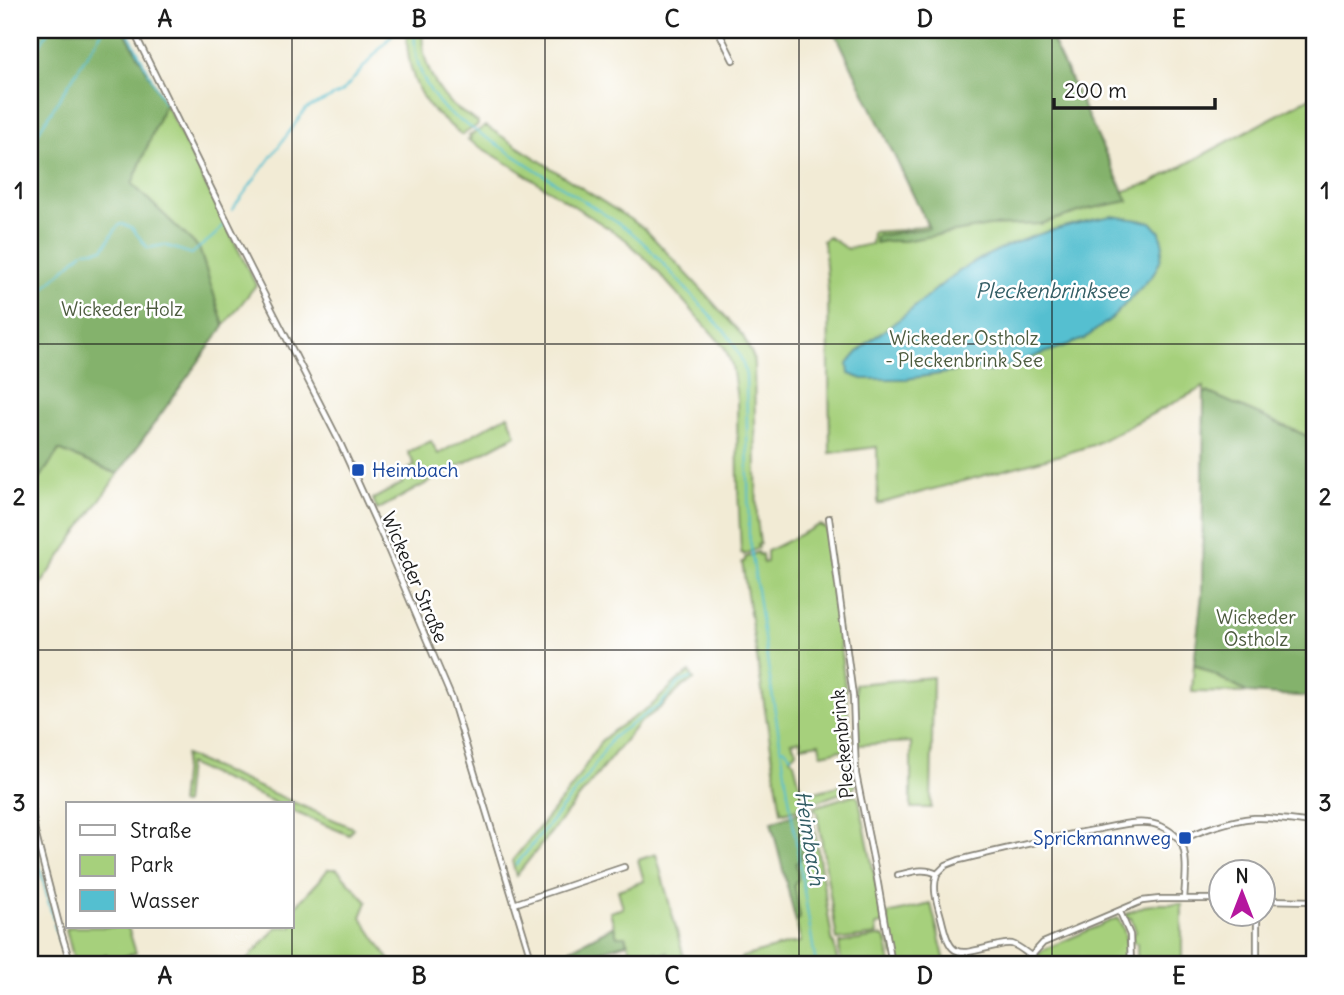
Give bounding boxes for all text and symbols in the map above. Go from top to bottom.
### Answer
text: A [158,4,173,33]
text: B [411,4,427,33]
text: C [664,4,680,33]
text: D [917,4,933,33]
text: E [1172,4,1186,33]
scale bar [1054,66,1214,110]
text: 200 m [1064,77,1127,104]
text: 1 [14,176,24,205]
text: 1 [1320,176,1330,205]
water label: Pleckenbrinksee [975,277,1130,304]
park label: Wickeder Holz [61,297,183,321]
park label: Wickeder Ostholz - Pleckenbrink See [885,326,1043,372]
place label: Heimbach [372,458,459,482]
marker: Heimbach [350,462,366,478]
text: 2 [13,482,26,511]
text: 2 [1319,482,1332,511]
street label: Wickeder Straße [377,508,453,646]
park label: Wickeder Ostholz [1216,605,1296,651]
street label: Pleckenbrink [825,688,859,800]
text: 3 [12,788,26,817]
text: 3 [1318,788,1332,817]
water label: Heimbach [789,789,831,888]
legend [66,802,294,928]
text: Straße [130,817,191,844]
place label: Sprickmannweg [1033,826,1171,850]
marker: Sprickmannweg [1177,830,1193,846]
text: Park [130,851,173,878]
north arrow [1208,858,1278,928]
text: N [1235,864,1249,888]
text: Wasser [130,887,200,914]
text: A [158,961,173,990]
text: B [411,961,427,990]
text: C [664,961,680,990]
text: D [917,961,933,990]
text: E [1172,961,1186,990]

